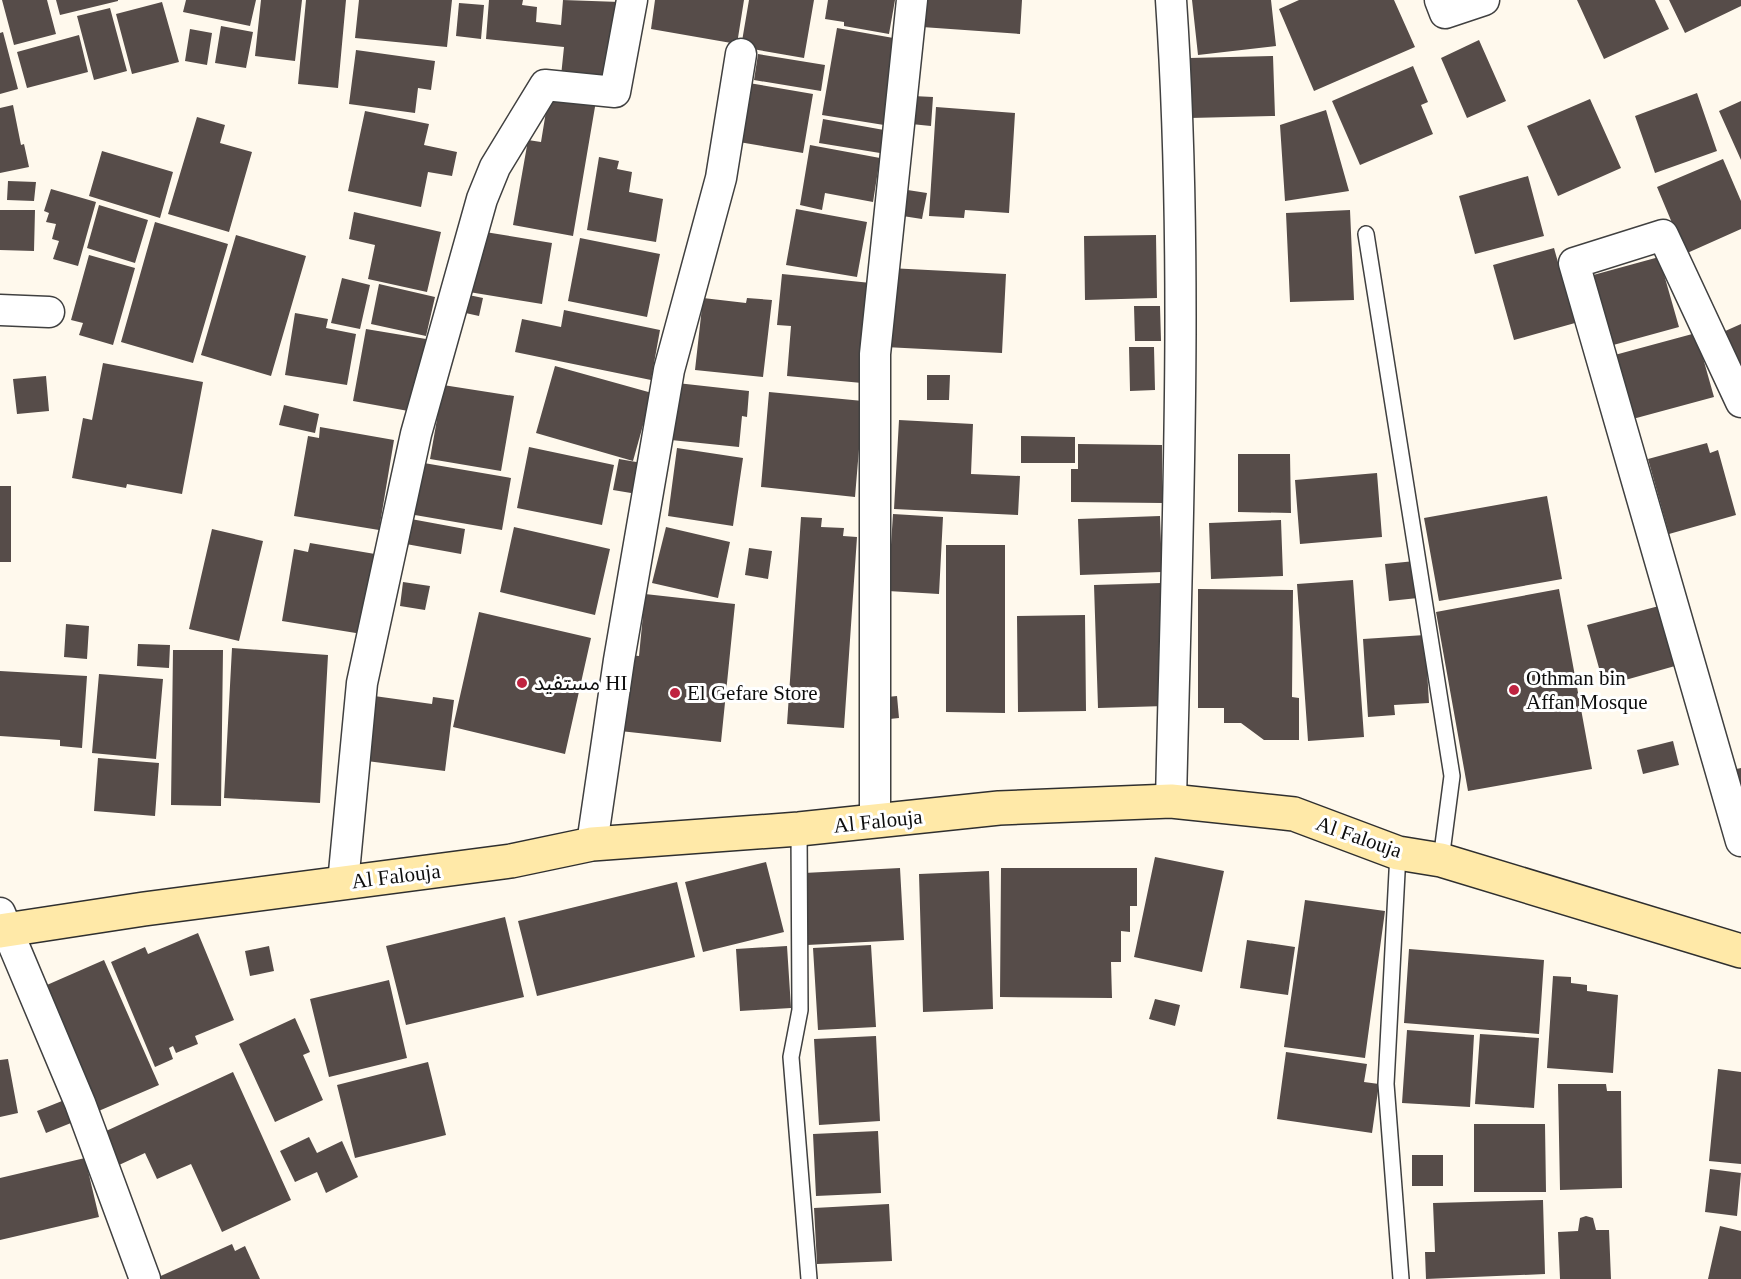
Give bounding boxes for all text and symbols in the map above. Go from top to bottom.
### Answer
place label: Othman bin Affan Mosque [1526,666,1648,714]
place label: مستفيد HI [534,671,628,695]
marker: مستفيد HI [515,676,529,690]
place label: El Gefare Store [687,681,818,705]
marker: Othman bin Affan Mosque [1507,683,1521,697]
marker: El Gefare Store [668,686,682,700]
street label: Al Falouja [832,804,924,838]
street label: Al Falouja [1313,811,1406,863]
street label: Al Falouja [350,859,442,893]

